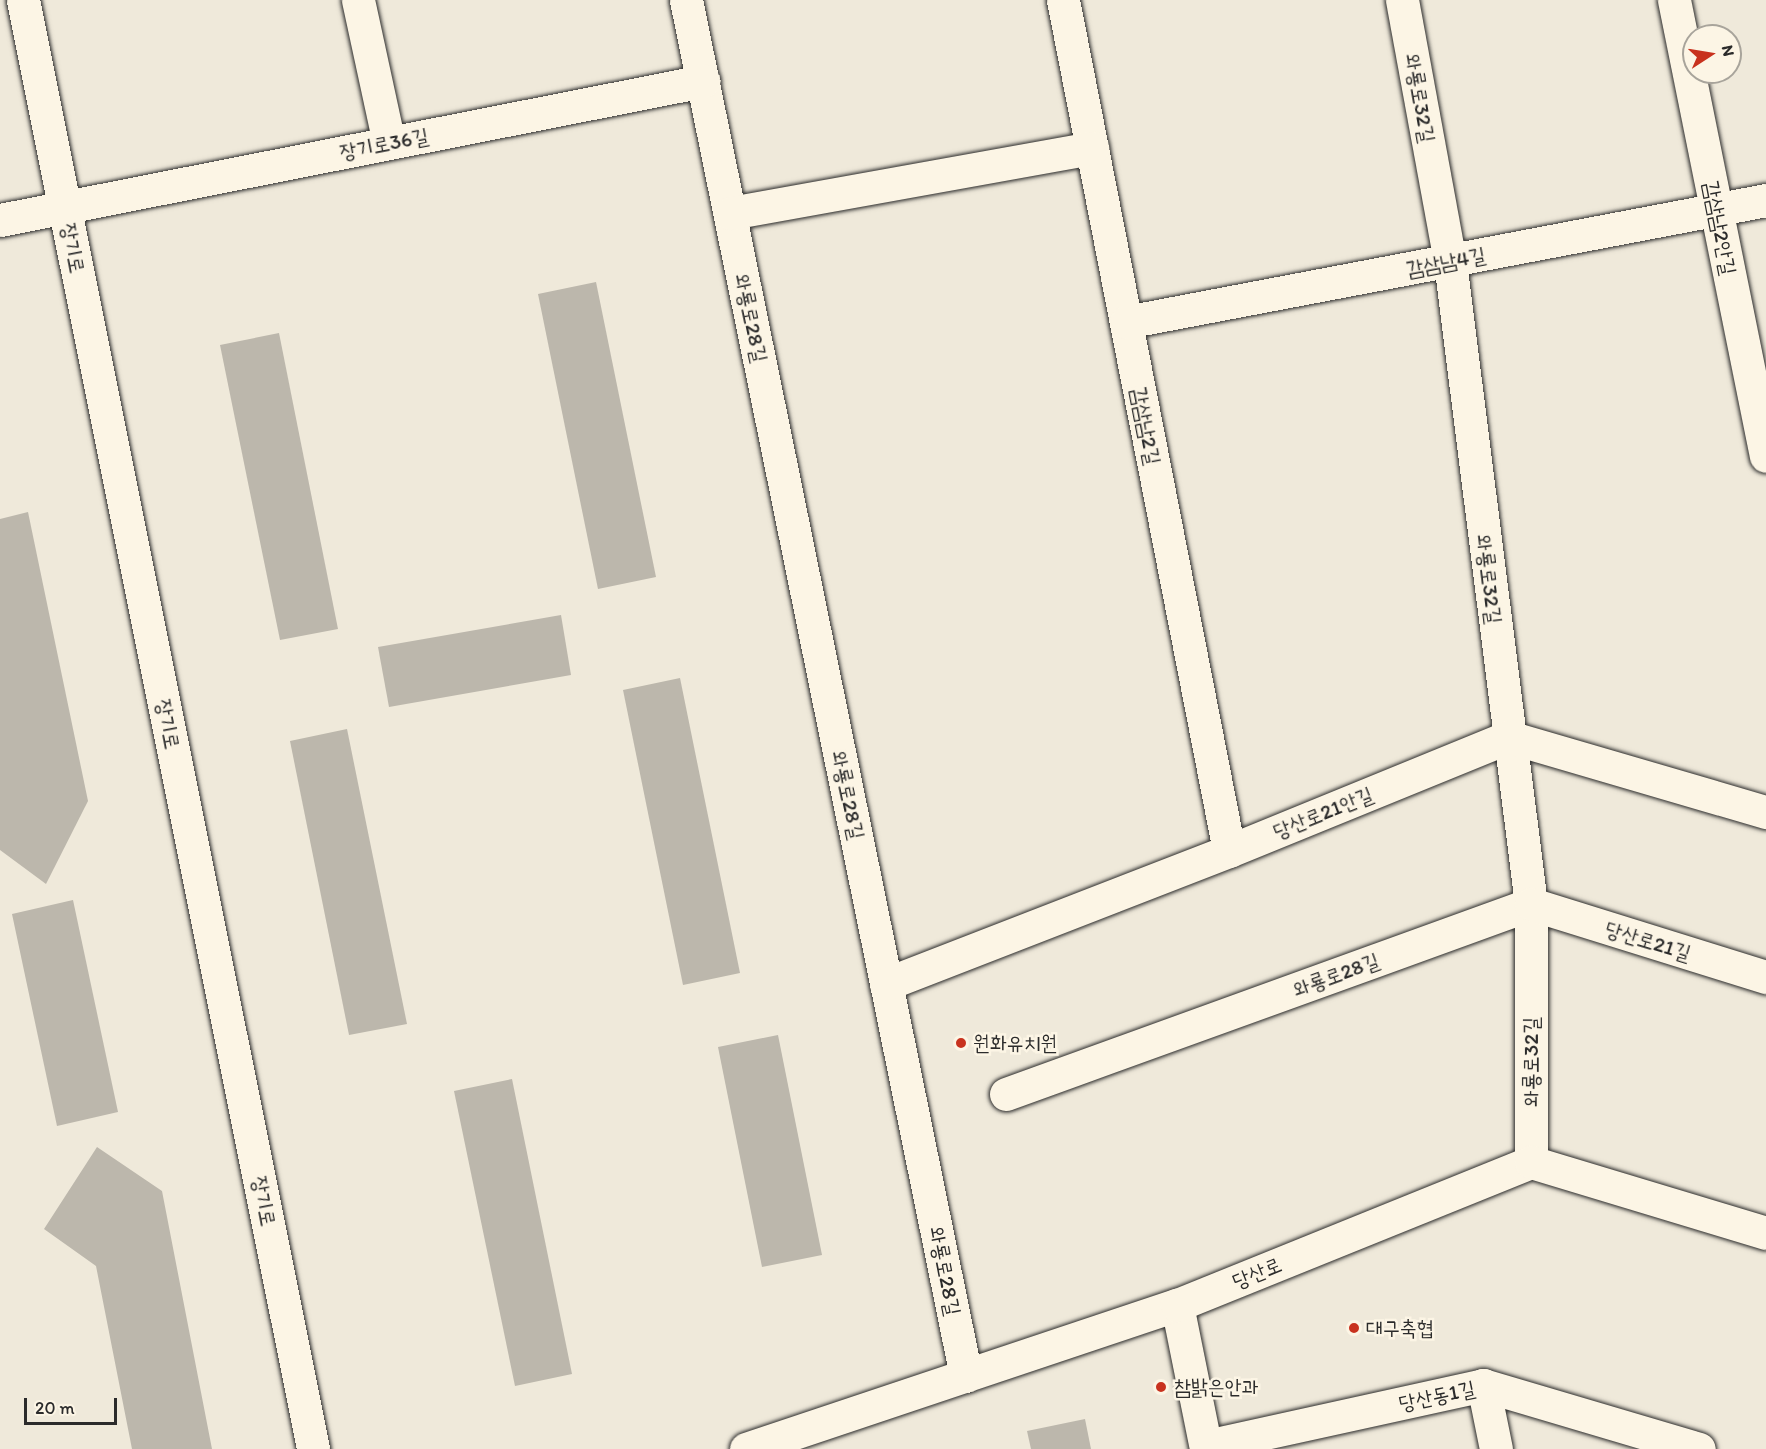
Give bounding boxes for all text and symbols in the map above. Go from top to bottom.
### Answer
north arrow [1682,24,1742,84]
text: N [1718,43,1739,58]
street label: 와룡로32길 [1400,51,1440,145]
street label: 장기로36길 [337,123,431,165]
street label: 감삼남2안길 [1699,179,1741,277]
street label: 장기로 [56,221,90,275]
street label: 감삼남4길 [1404,242,1488,282]
street label: 와룡로28길 [729,271,773,365]
street label: 감삼남2길 [1126,385,1166,467]
street label: 와룡로32길 [1471,533,1507,625]
street label: 장기로 [151,697,185,751]
street label: 와룡로28길 [826,748,870,842]
street label: 당산로21안길 [1269,782,1377,844]
street label: 당산로21길 [1602,916,1694,966]
street label: 와룡로28길 [1289,948,1383,1002]
street label: 와룡로32길 [1518,1017,1544,1107]
place label: 원화유치원 [973,1030,1057,1056]
marker: 원화유치원 [954,1036,968,1050]
street label: 장기로 [247,1174,281,1228]
street label: 와룡로28길 [924,1224,966,1318]
street label: 당산로 [1229,1252,1285,1294]
place label: 대구축협 [1366,1315,1434,1341]
marker: 대구축협 [1347,1321,1361,1335]
place label: 참밝은안과 [1174,1374,1258,1400]
street label: 당산동1길 [1397,1376,1477,1416]
marker: 참밝은안과 [1152,1378,1170,1396]
scale bar [27,1386,120,1424]
text: 20 m [35,1397,75,1419]

